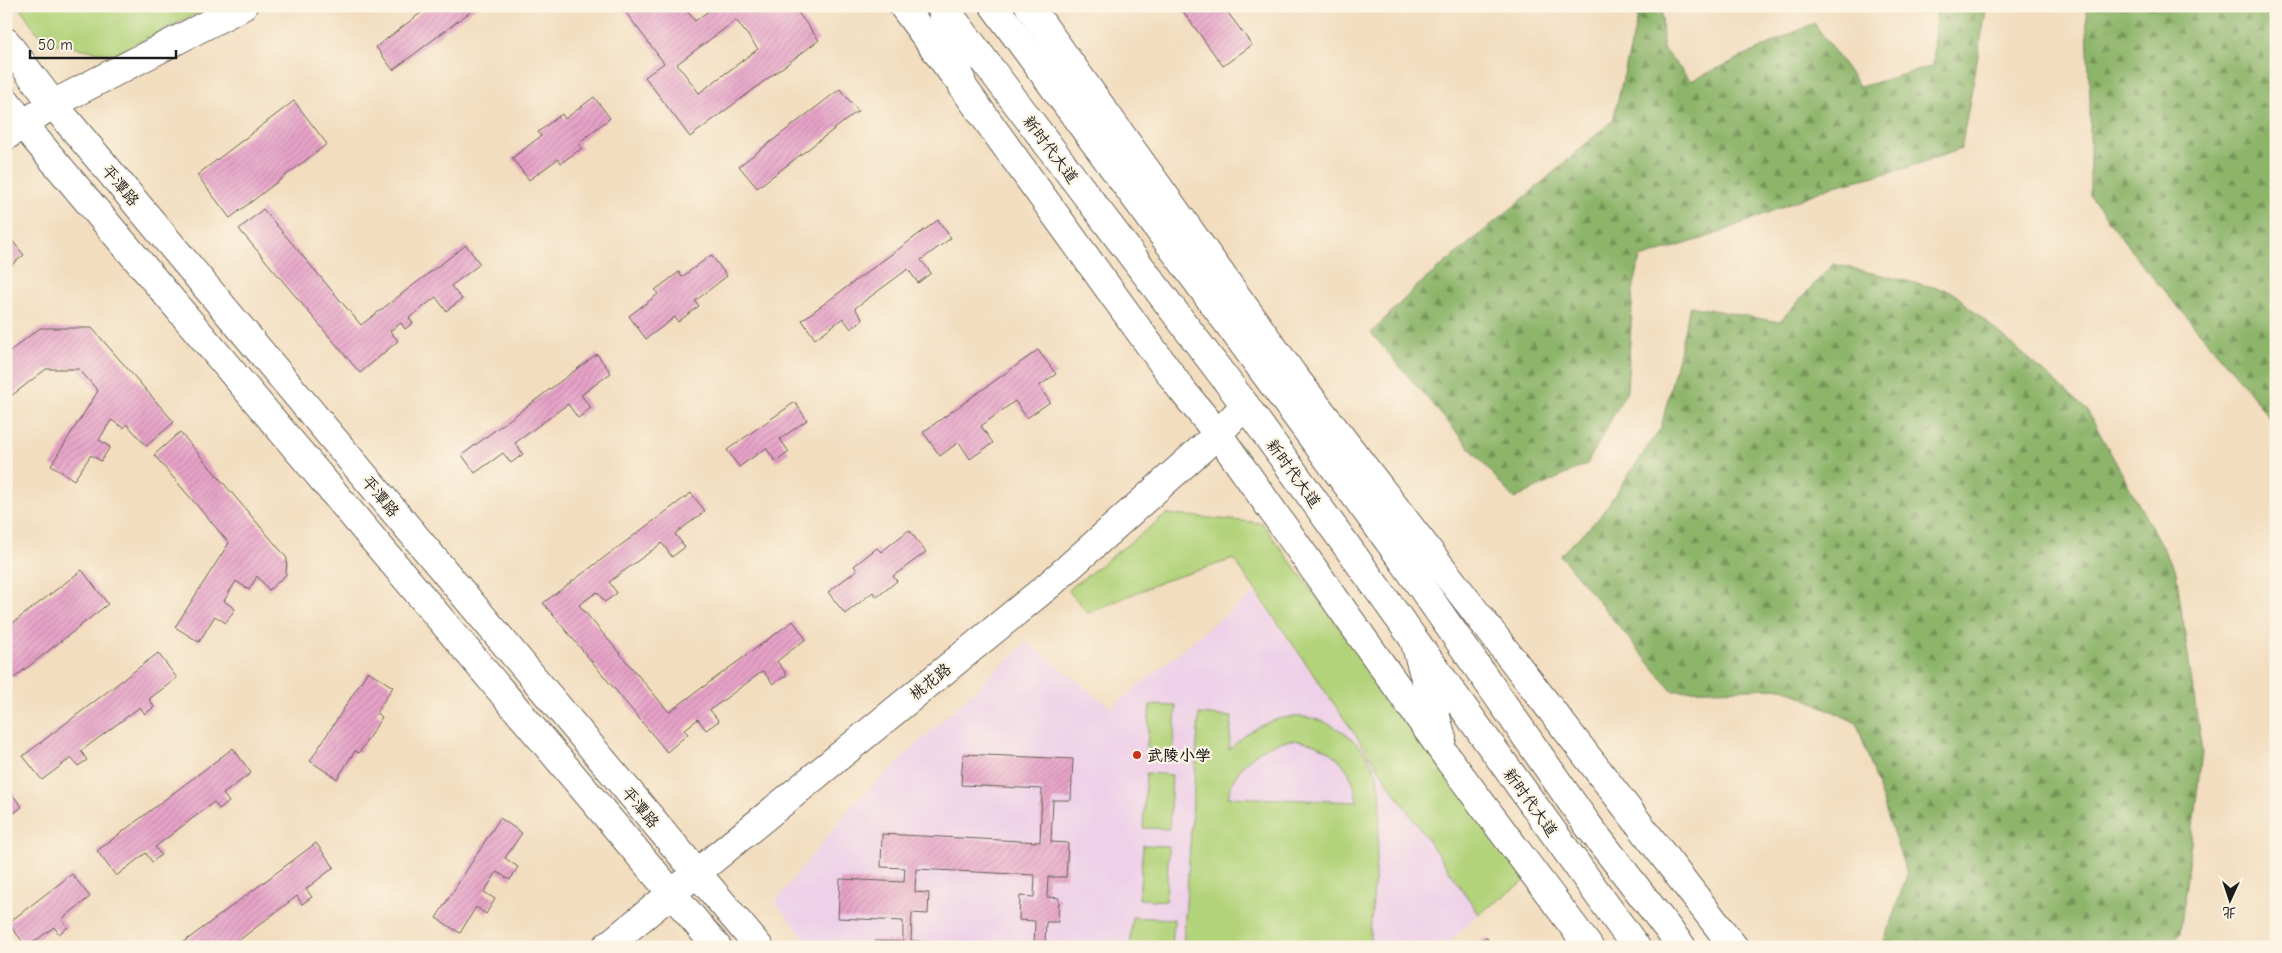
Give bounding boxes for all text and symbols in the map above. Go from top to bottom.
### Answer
scale bar [30,28,176,60]
text: 50 m [38,36,73,54]
street label: 新时代大道 [1019,112,1081,187]
street label: 平潭路 [98,161,143,210]
street label: 新时代大道 [1262,436,1324,511]
street label: 平潭路 [358,472,403,521]
street label: 桃花路 [906,660,955,704]
place label: 武陵小学 [1147,747,1211,765]
marker: 武陵小学 [1131,749,1143,761]
street label: 新时代大道 [1499,765,1561,840]
street label: 平潭路 [618,783,663,832]
north arrow [2204,876,2254,926]
text: 北 [2222,904,2237,921]

